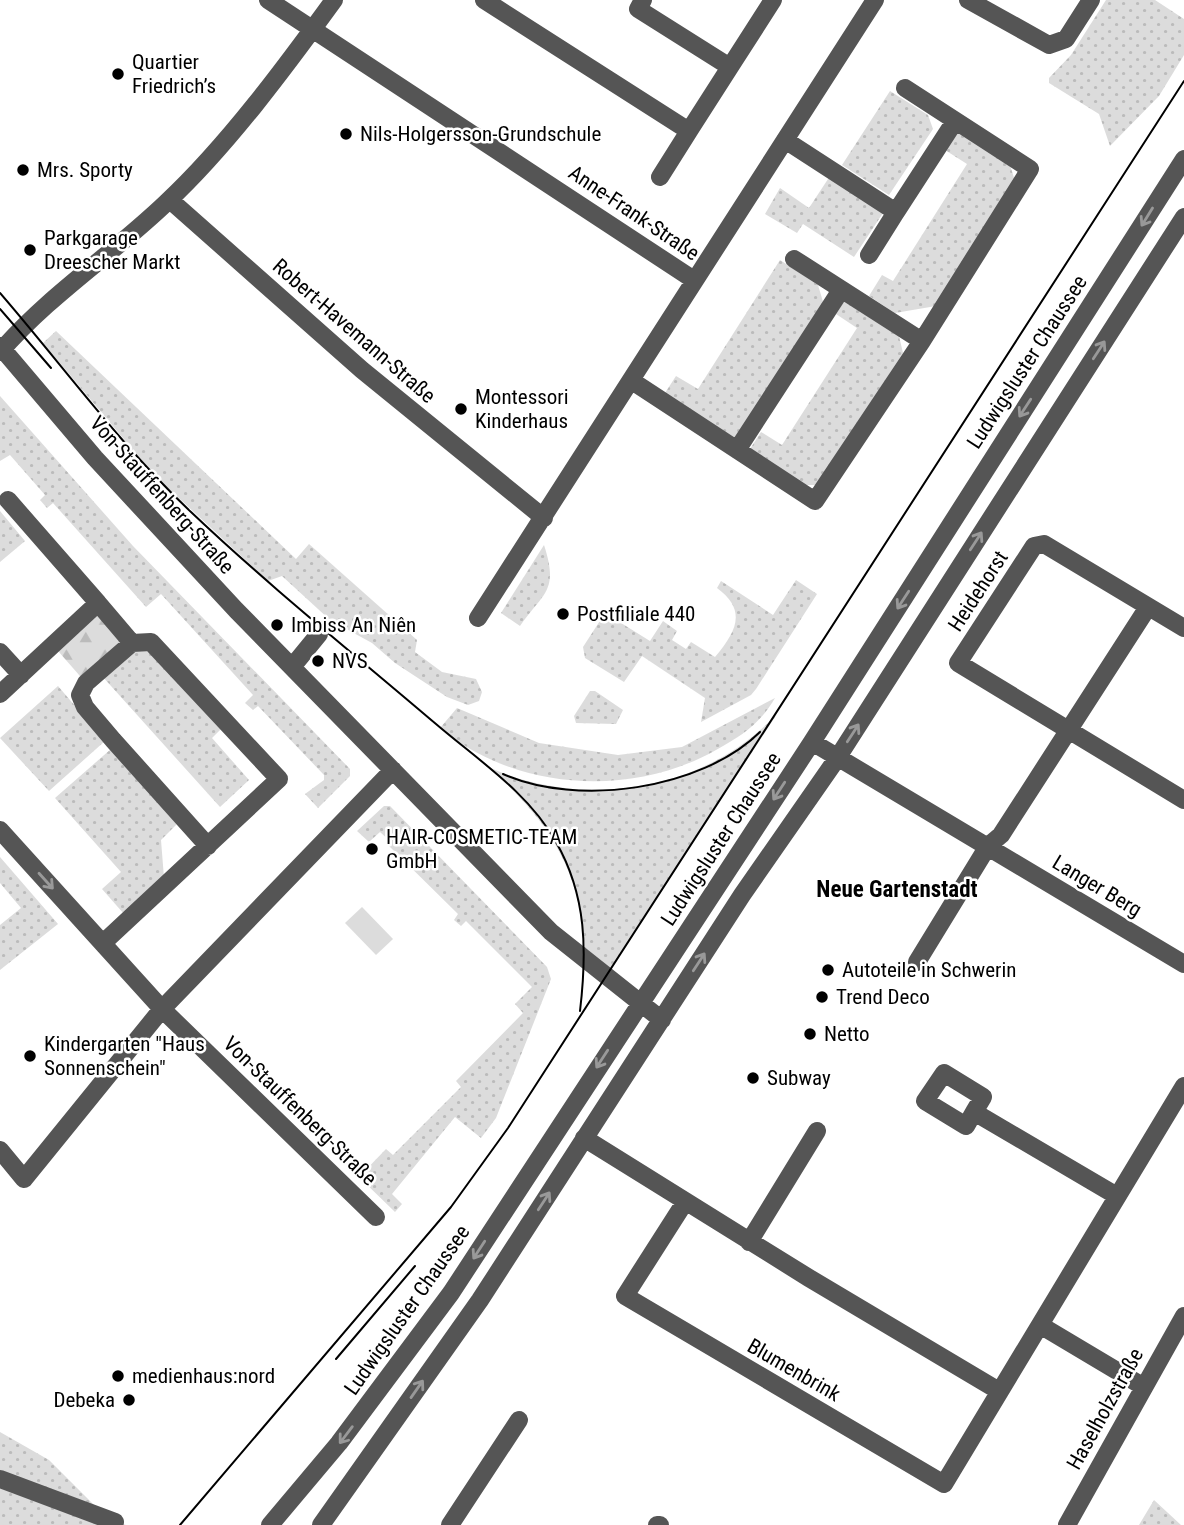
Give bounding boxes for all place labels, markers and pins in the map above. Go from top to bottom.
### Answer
place label: Quartier Friedrich’s [132,50,216,98]
marker: Quartier Friedrich’s [110,66,126,82]
place label: Nils-Holgersson-Grundschule [360,122,601,146]
marker: Nils-Holgersson-Grundschule [338,126,354,142]
place label: Mrs. Sporty [37,158,133,182]
marker: Mrs. Sporty [15,162,31,178]
place label: Parkgarage Dreescher Markt [44,226,180,274]
marker: Parkgarage Dreescher Markt [22,242,38,258]
place label: Montessori Kinderhaus [475,385,569,433]
marker: Montessori Kinderhaus [453,401,469,417]
place label: Postfiliale 440 [577,602,695,626]
marker: Postfiliale 440 [555,606,571,622]
place label: Imbiss An Niên [291,613,416,637]
marker: Imbiss An Niên [269,617,285,633]
place label: NVS [332,649,368,673]
marker: NVS [310,653,326,669]
place label: HAIR-COSMETIC-TEAM GmbH [386,825,577,873]
marker: HAIR-COSMETIC-TEAM GmbH [364,841,380,857]
place label: Autoteile in Schwerin [842,958,1016,982]
marker: Autoteile in Schwerin [820,962,836,978]
place label: Trend Deco [836,985,930,1009]
marker: Trend Deco [814,989,830,1005]
place label: Netto [824,1022,870,1046]
marker: Netto [802,1026,818,1042]
place label: Kindergarten "Haus Sonnenschein" [44,1032,205,1080]
marker: Kindergarten "Haus Sonnenschein" [22,1048,38,1064]
place label: Subway [767,1066,831,1090]
marker: Subway [745,1070,761,1086]
place label: medienhaus:nord [132,1364,275,1388]
marker: medienhaus:nord [110,1368,126,1384]
place label: Debeka [53,1388,115,1412]
marker: Debeka [121,1392,137,1408]

